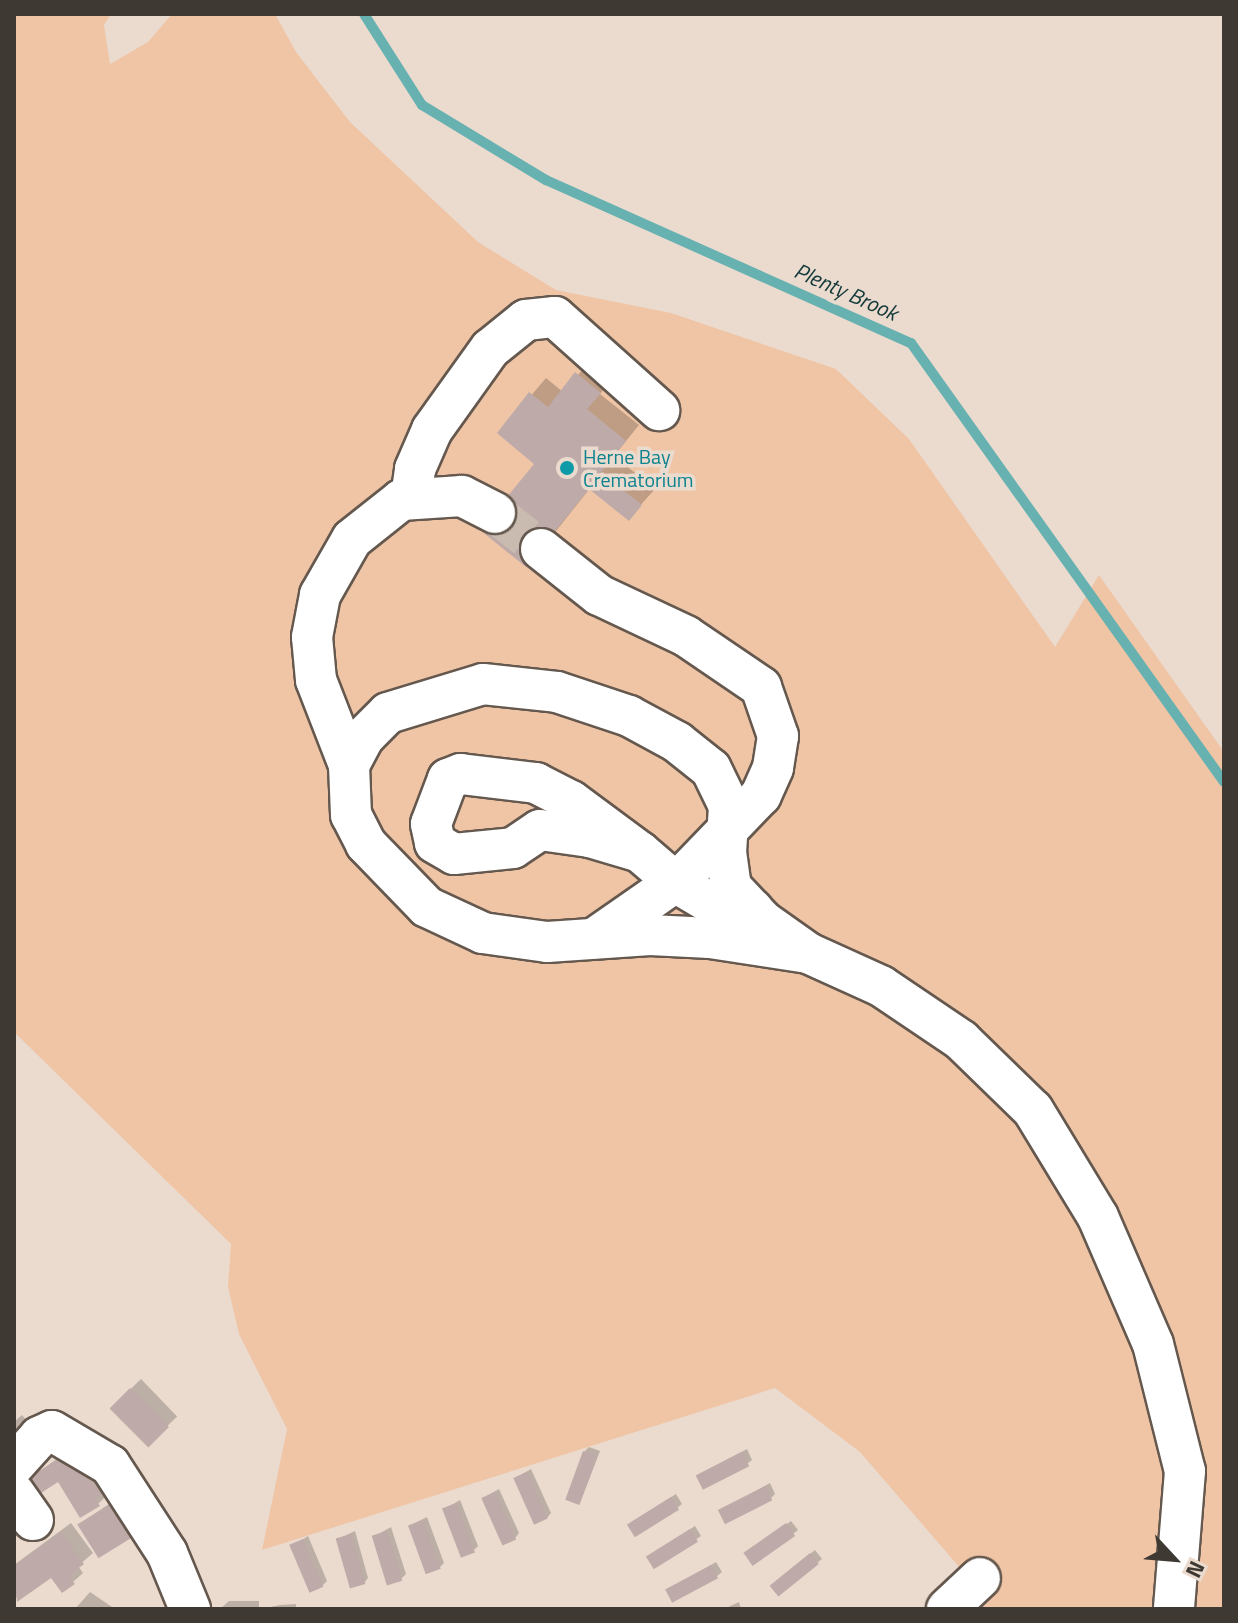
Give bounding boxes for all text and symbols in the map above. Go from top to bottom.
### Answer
water label: Plenty Brook [790,257,902,327]
place label: Herne Bay Crematorium [583,444,694,491]
marker: Herne Bay Crematorium [558,459,576,477]
north arrow [1134,1519,1214,1599]
text: N [1177,1555,1214,1584]

